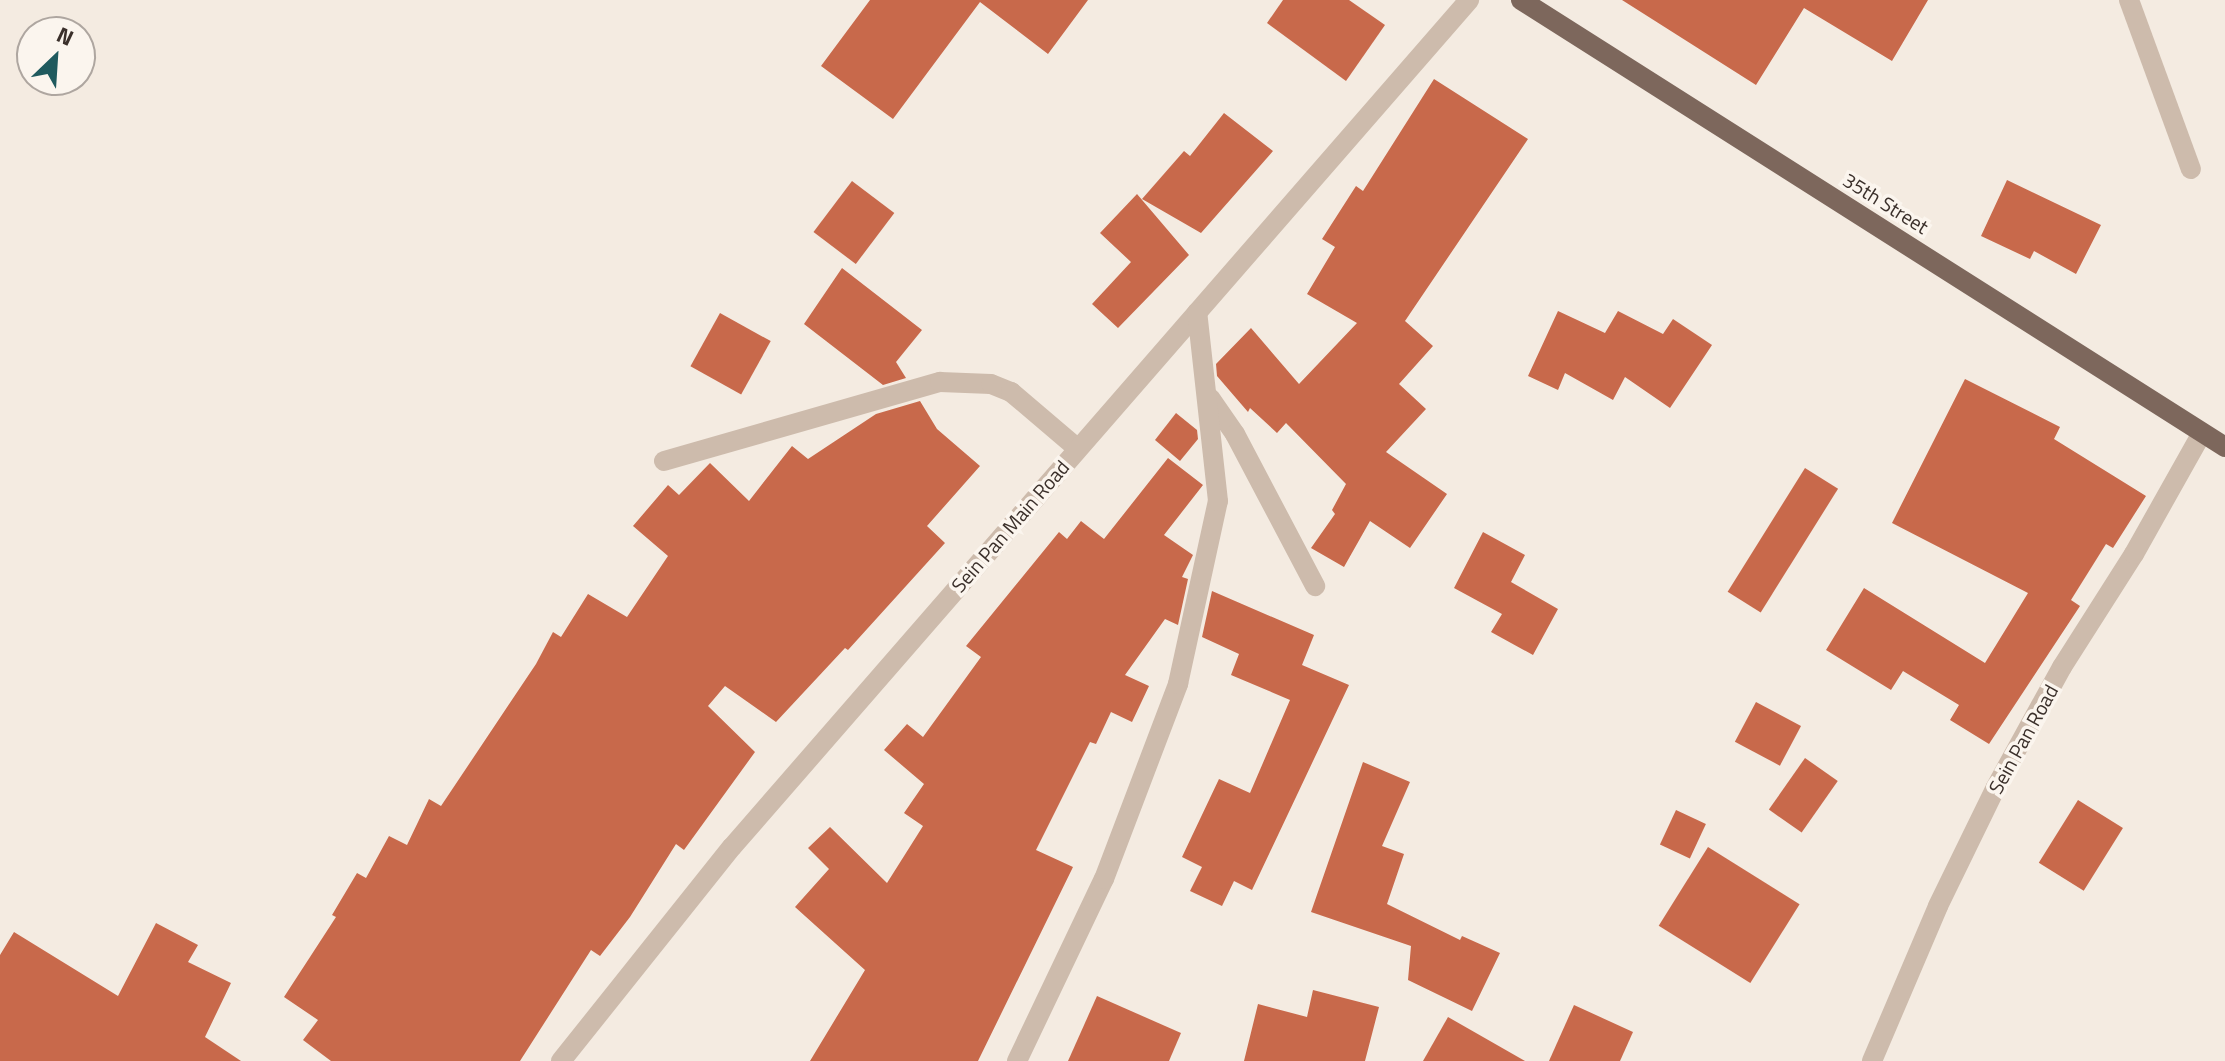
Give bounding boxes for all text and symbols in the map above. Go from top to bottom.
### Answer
north arrow [16,16,96,96]
text: N [51,17,79,55]
street label: 35th Street [1839,167,1933,239]
street label: Sein Pan Main Road [946,455,1074,597]
street label: Sein Pan Road [1983,680,2063,798]

